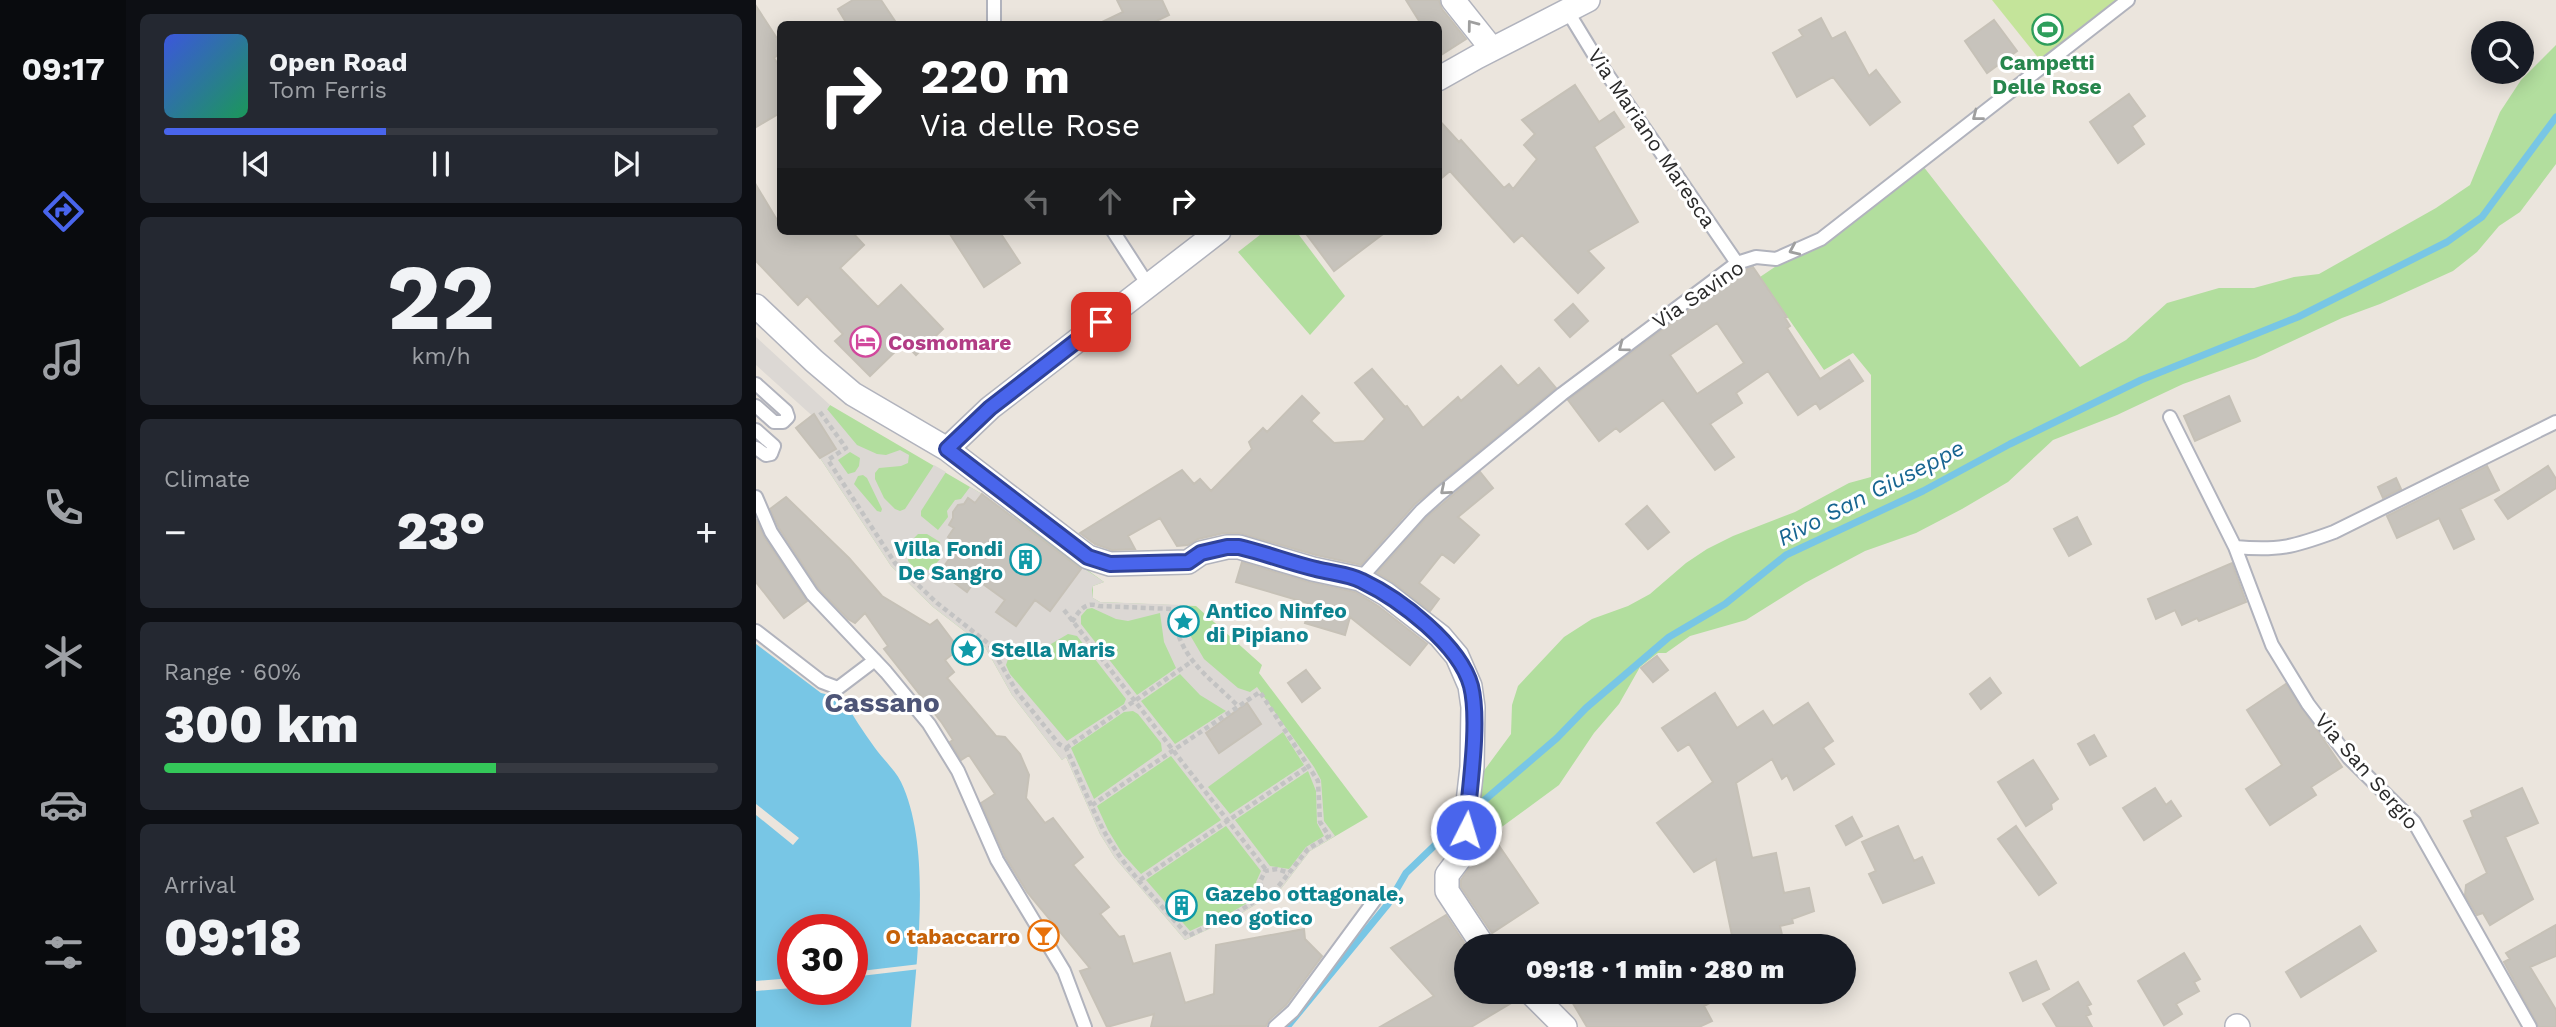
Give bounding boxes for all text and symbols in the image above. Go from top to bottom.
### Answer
sports icon: Campetti Delle Rose [2030,13,2064,47]
one-way arrow [1468,20,1480,33]
map controls [2471,21,2534,84]
button: search [2471,21,2534,84]
street label: Via Mariano Maresca [1583,44,1721,233]
text: Open Road [269,47,407,77]
text: 220 m [920,47,1070,105]
icon: right [805,49,896,140]
text: 09:17 [21,50,105,88]
place label: Campetti Delle Rose [1992,50,2102,99]
text: Tom Ferris [269,77,387,104]
text: Via delle Rose [920,106,1140,144]
one-way arrow [1972,108,1985,121]
icon: previous [237,145,275,183]
icon: pause [422,145,460,183]
icon: next [607,145,645,183]
icon: left [1018,182,1056,220]
icon: ahead [1091,182,1129,220]
icon: right [1164,182,1202,220]
icon: directions [39,187,88,236]
one-way arrow [1789,242,1802,256]
text: 22 [387,244,495,351]
street label: Via Savino [1648,254,1748,334]
pin [1071,292,1131,352]
icon: arrive [1082,303,1120,341]
hotel icon: Cosmomare [848,325,882,359]
place label: Cosmomare [888,330,1011,355]
icon: music [39,335,88,384]
one-way arrow [1618,339,1630,352]
text: km/h [411,343,471,370]
water label: Rivo San Giuseppe [1773,434,1969,552]
text: Climate [164,466,250,493]
one-way arrow [1441,481,1453,494]
icon: phone [39,483,88,532]
text: 23° [397,501,485,562]
text: − [164,510,187,554]
text: + [695,510,718,554]
place label: Villa Fondi De Sangro [894,536,1003,585]
building icon: Villa Fondi De Sangro [1009,543,1043,577]
place label: Antico Ninfeo di Pipiano [1206,598,1347,647]
place icon: Antico Ninfeo di Pipiano [1166,605,1200,639]
icon: climate [39,632,88,681]
place icon: Stella Maris [951,632,985,666]
place label: Stella Maris [991,637,1115,662]
text: Range · 60% [164,659,301,686]
district label: Cassano [824,686,940,719]
text: 300 km [164,694,359,755]
street label: Via San Sergio [2310,708,2424,834]
icon: car [39,780,88,829]
position arrow [1429,793,1503,867]
text: Arrival [164,872,236,899]
place label: Gazebo ottagonale, neo gotico [1205,881,1404,930]
building icon: Gazebo ottagonale, neo gotico [1165,888,1199,922]
text: 09:18 [164,907,302,968]
speed limit sign: 30 [777,914,868,1005]
bar icon: O tabaccarro [1026,919,1060,953]
place label: O tabaccarro [886,924,1020,949]
icon: filters [39,928,88,977]
text: 09:18 · 1 min · 280 m [1526,954,1784,984]

